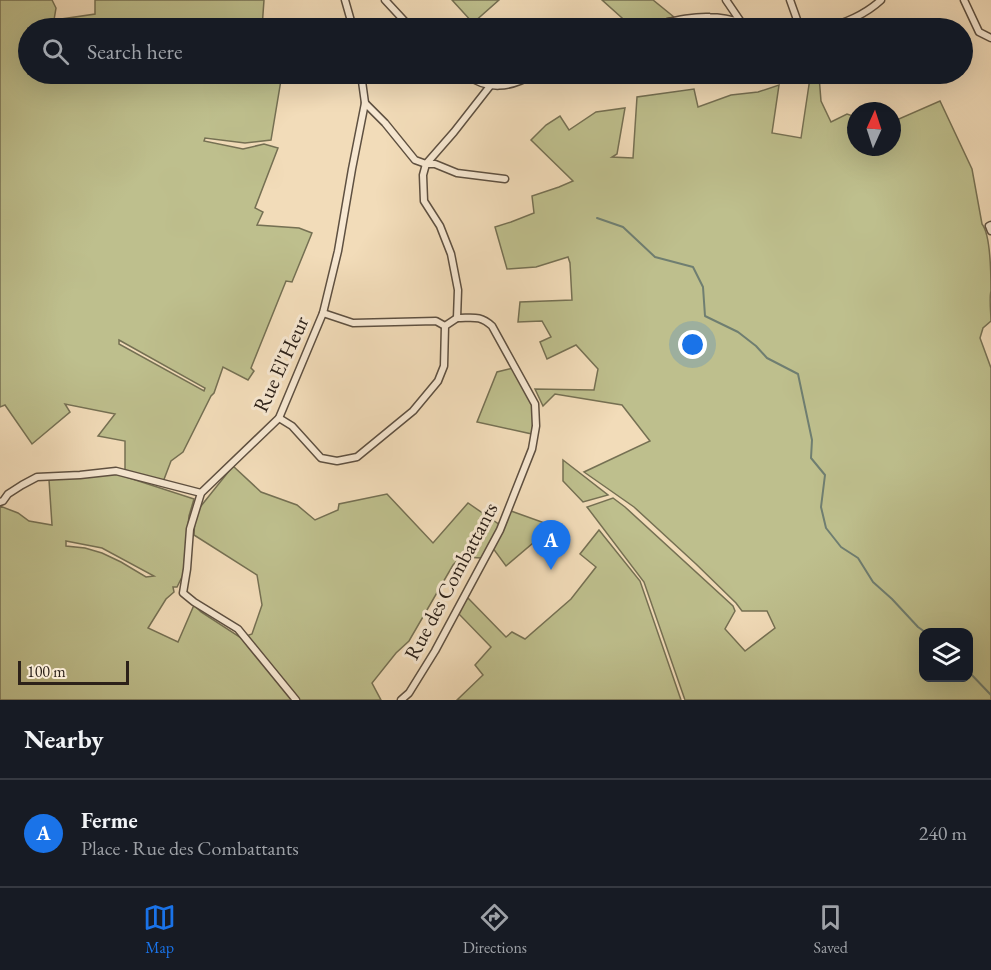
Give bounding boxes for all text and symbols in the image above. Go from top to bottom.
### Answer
search box [18,18,973,84]
icon: search [39,35,72,68]
text: Search here [87,37,182,66]
north arrow [847,102,901,156]
street label: Rue El'Heur [247,312,315,416]
your location [678,330,707,359]
street label: Rue des Combattants [398,497,504,664]
pin: A [532,520,570,570]
map controls [919,628,973,682]
button: layers [919,628,973,682]
scale bar [18,658,129,686]
text: 100 m [27,661,66,682]
text: Nearby [24,722,104,756]
text: Ferme [81,806,138,835]
text: A [36,820,51,846]
text: 240 m [919,820,967,846]
text: Place · Rue des Combattants [81,835,299,861]
tab: Map [143,901,176,958]
tab: Directions [463,901,527,958]
tab: Saved [813,901,848,958]

